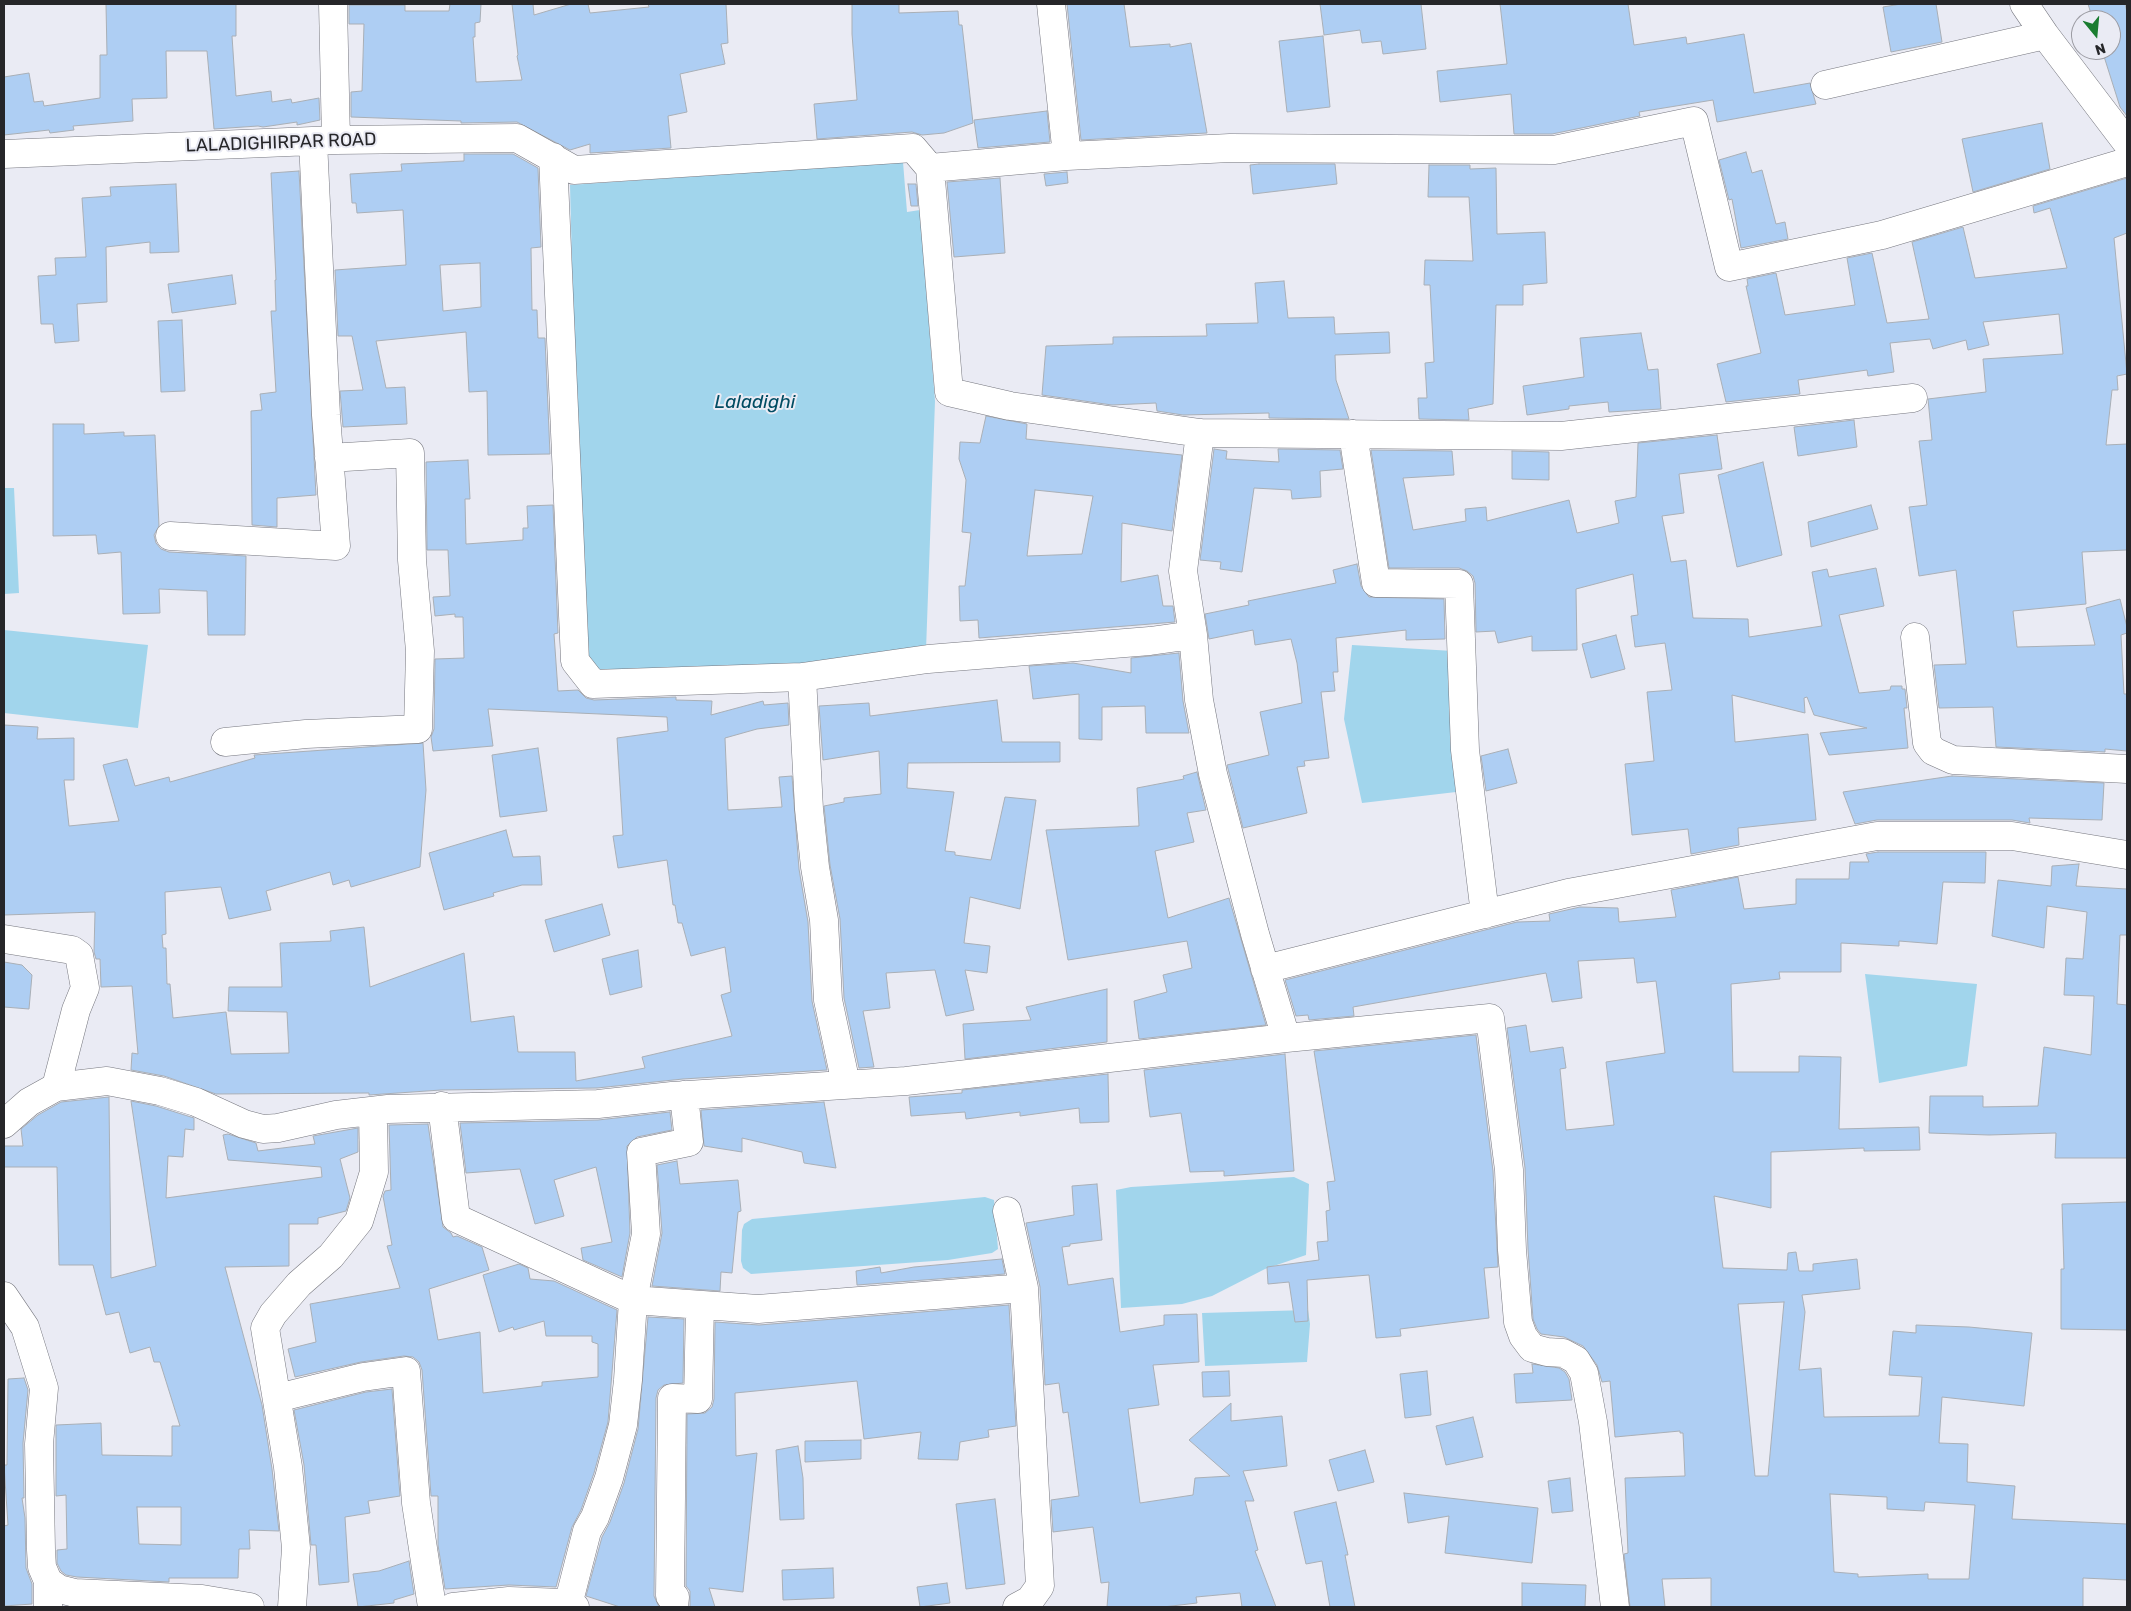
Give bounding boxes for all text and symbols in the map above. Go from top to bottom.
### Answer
north arrow [2071,10,2121,60]
text: N [2093,39,2108,58]
street label: LALADIGHIRPAR ROAD [185,129,377,157]
water label: Laladighi [715,392,795,414]

